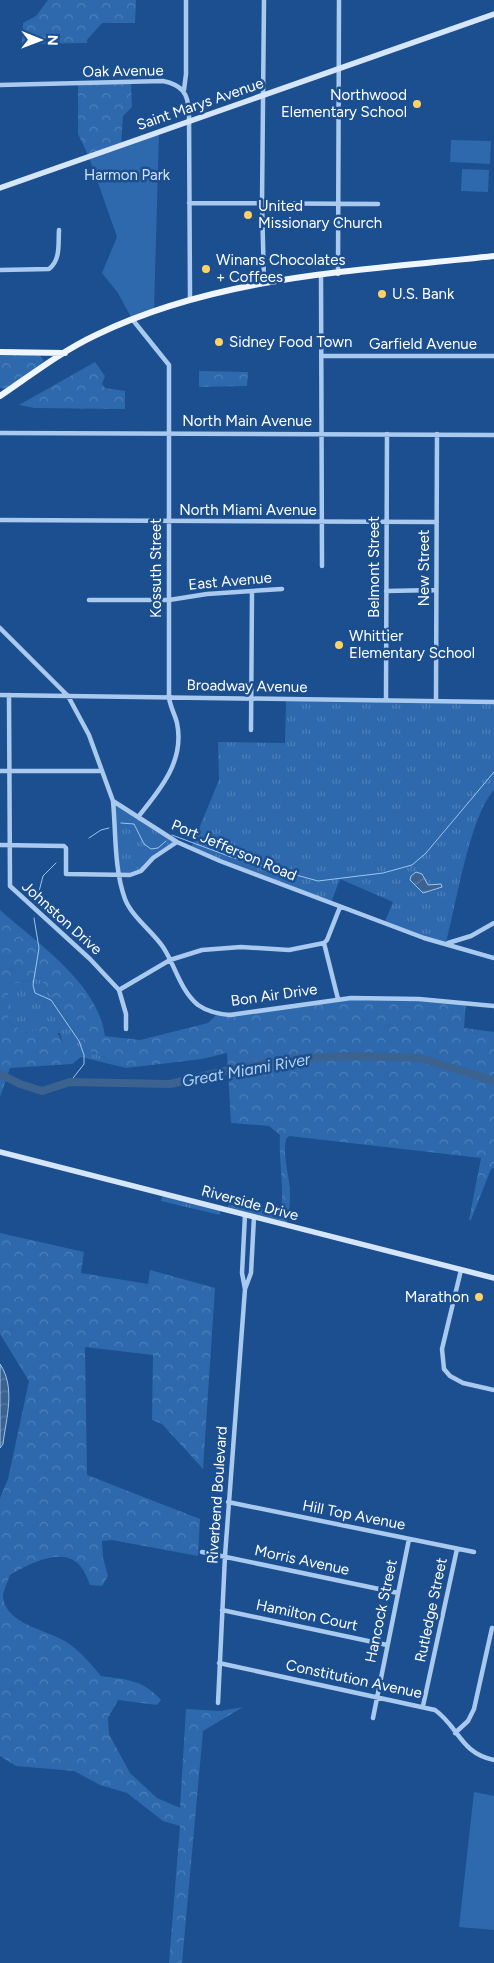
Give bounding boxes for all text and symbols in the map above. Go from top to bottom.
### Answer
north arrow [15,15,65,65]
text: N [44,35,61,46]
street label: Oak Avenue [82,61,164,81]
street label: Saint Marys Avenue [134,74,266,134]
place label: Northwood Elementary School [281,86,407,121]
marker: Northwood Elementary School [411,98,423,110]
park label: Harmon Park [84,166,171,184]
place label: United Missionary Church [258,197,382,232]
marker: United Missionary Church [242,209,254,221]
place label: Winans Chocolates + Coffees [216,251,345,286]
marker: Winans Chocolates + Coffees [200,263,212,275]
place label: U.S. Bank [392,285,455,303]
marker: U.S. Bank [376,288,388,300]
place label: Sidney Food Town [229,333,352,351]
street label: Garfield Avenue [369,335,477,353]
marker: Sidney Food Town [213,336,225,348]
street label: North Main Avenue [182,412,312,430]
street label: North Miami Avenue [179,501,317,519]
street label: Belmont Street [365,516,383,618]
street label: Kossuth Street [147,518,165,618]
street label: New Street [415,529,433,607]
street label: East Avenue [188,568,272,594]
place label: Whittier Elementary School [349,627,475,662]
marker: Whittier Elementary School [333,639,345,651]
street label: Broadway Avenue [186,676,308,696]
street label: Port Jefferson Road [169,816,299,884]
street label: Johnston Drive [18,877,106,959]
street label: Bon Air Drive [230,980,318,1010]
water label: Great Miami River [180,1049,312,1091]
street label: Riverside Drive [200,1181,300,1225]
place label: Marathon [405,1288,469,1306]
marker: Marathon [473,1291,485,1303]
street label: Riverbend Boulevard [203,1425,231,1565]
street label: Hill Top Avenue [301,1496,407,1534]
street label: Morris Avenue [253,1541,351,1579]
street label: Rutledge Street [411,1556,451,1664]
street label: Hancock Street [361,1557,401,1664]
street label: Hamilton Court [255,1595,360,1635]
street label: Constitution Avenue [284,1656,424,1702]

